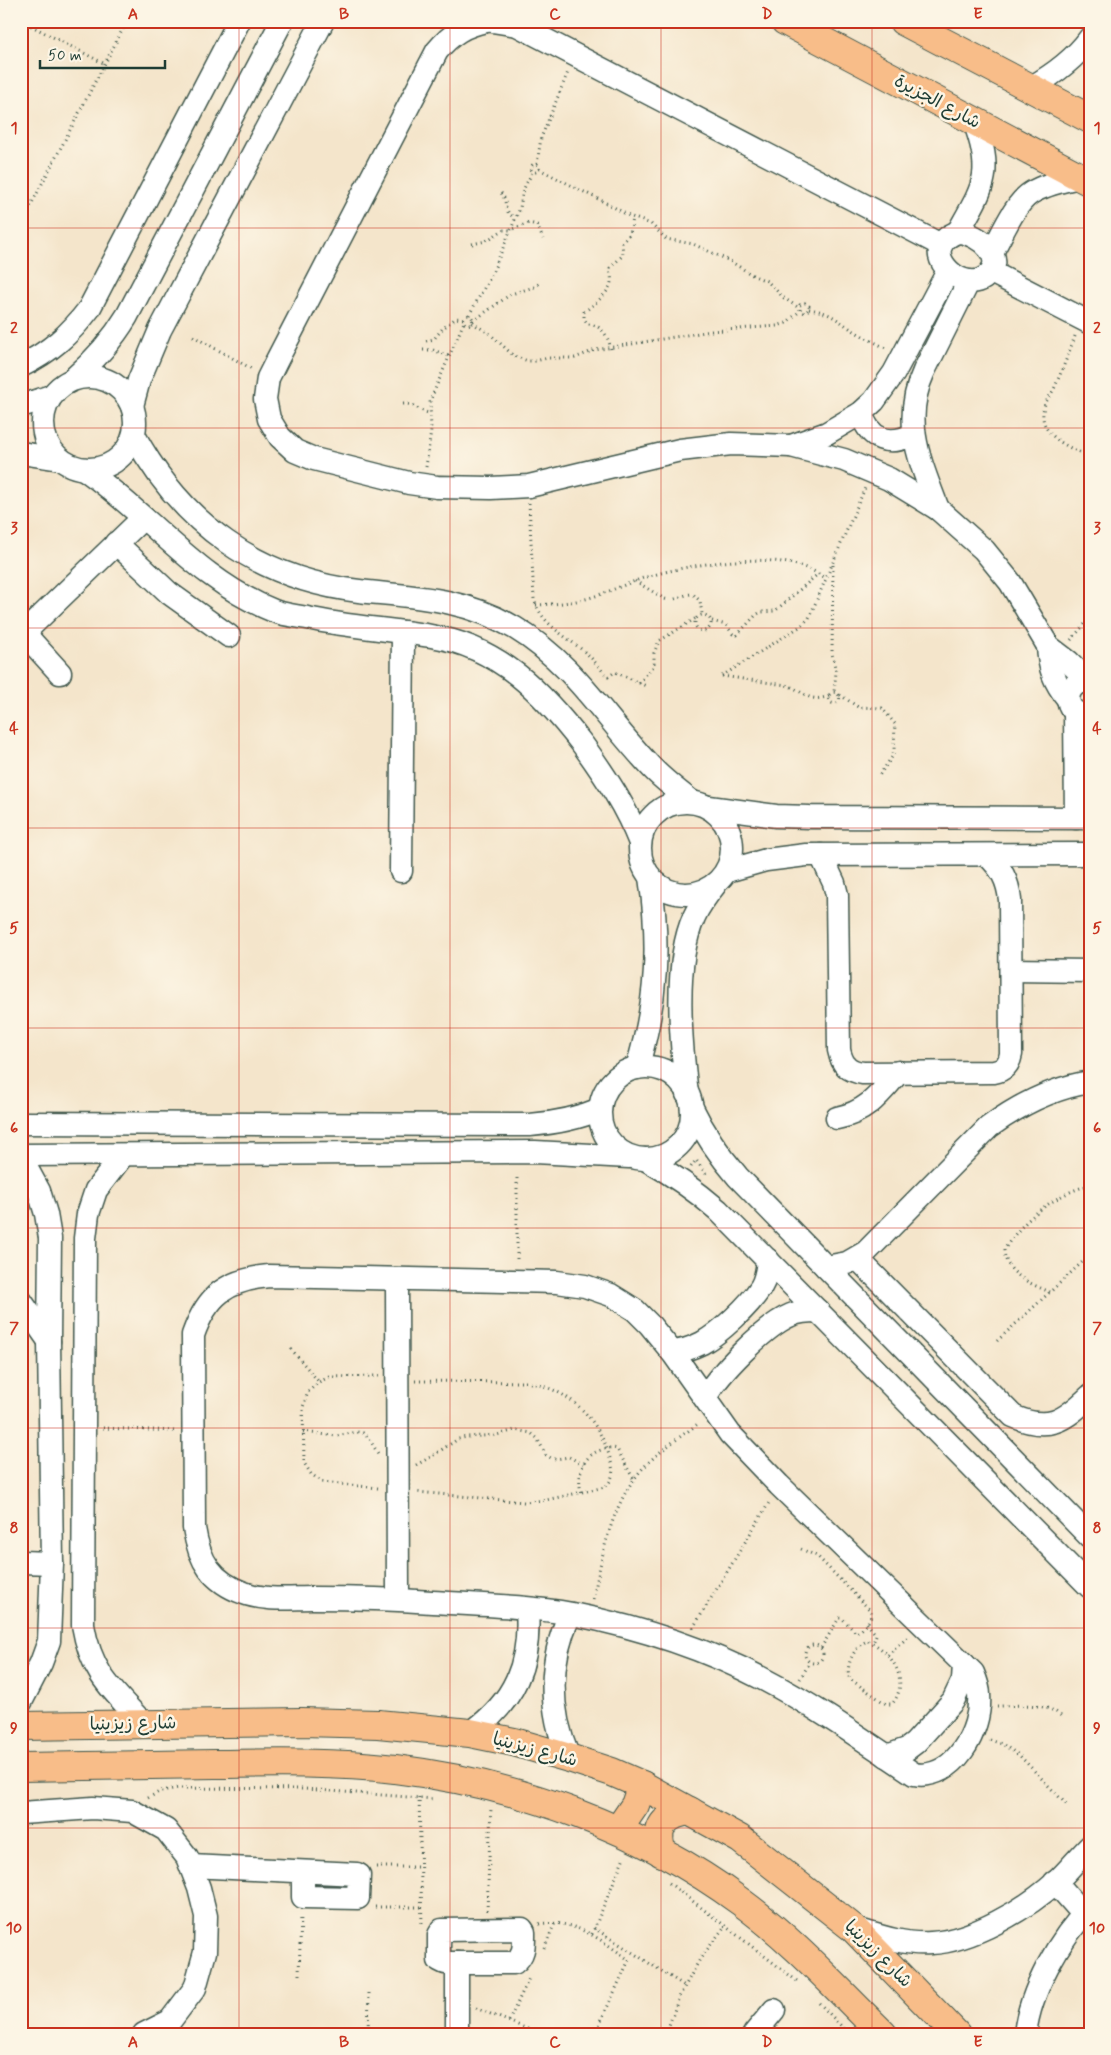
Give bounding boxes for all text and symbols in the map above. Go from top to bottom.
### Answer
text: A [128,4,138,25]
text: B [339,4,349,25]
text: C [549,4,561,25]
text: D [761,4,773,25]
text: E [973,4,983,25]
scale bar [40,38,165,70]
text: 50 m [48,46,82,66]
street label: شارع الجزيرة [890,69,984,135]
text: 1 [10,118,18,139]
text: 1 [1093,118,1101,139]
text: 2 [10,318,18,339]
text: 2 [1093,318,1101,339]
text: 3 [10,518,18,539]
text: 3 [1093,518,1101,539]
text: 4 [9,718,19,739]
text: 4 [1092,718,1102,739]
text: 5 [9,918,19,939]
text: 5 [1092,918,1102,939]
text: 6 [10,1118,18,1139]
text: 6 [1093,1118,1101,1139]
text: 7 [9,1318,19,1339]
text: 7 [1092,1318,1102,1339]
text: 8 [9,1518,19,1539]
text: 8 [1092,1518,1102,1539]
street label: شارع زيزينيا [89,1711,177,1737]
text: 9 [10,1718,18,1739]
text: 9 [1093,1718,1101,1739]
street label: شارع زيزينيا [490,1727,580,1773]
street label: شارع زيزينيا [839,1915,917,1993]
text: 10 [6,1918,22,1939]
text: 10 [1089,1918,1105,1939]
text: A [128,2032,138,2053]
text: B [339,2032,349,2053]
text: C [549,2032,561,2053]
text: D [761,2032,773,2053]
text: E [973,2032,983,2053]

